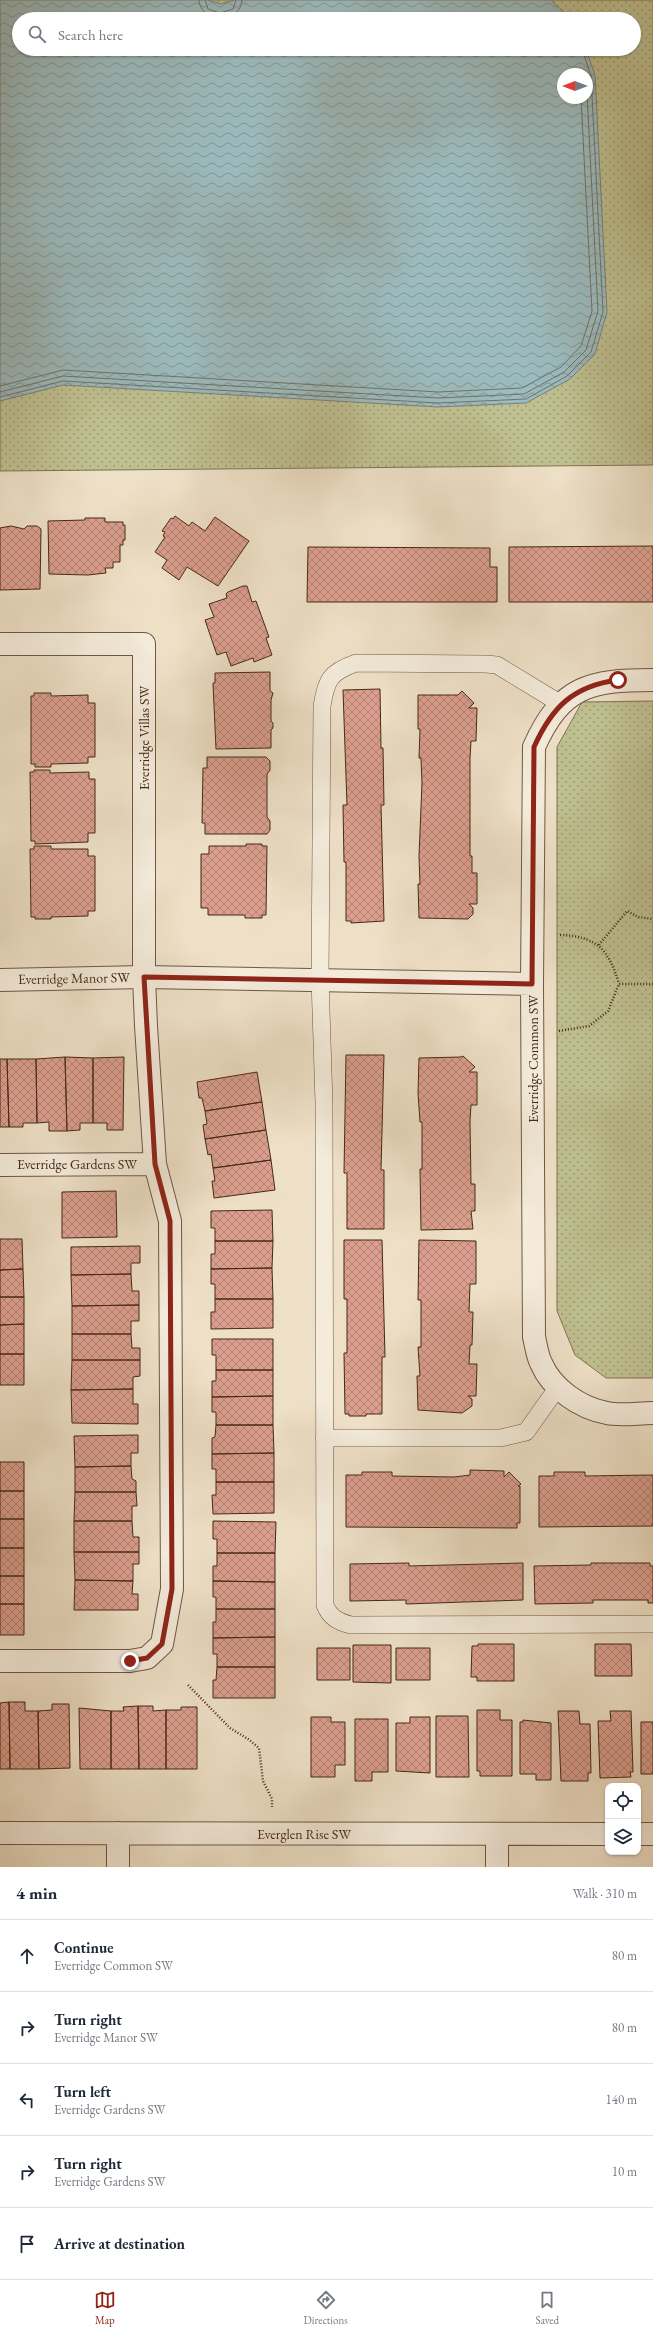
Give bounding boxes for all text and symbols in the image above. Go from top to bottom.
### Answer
search box [12,12,641,56]
icon: search [26,23,48,45]
text: Search here [58,25,123,44]
north arrow [557,68,593,104]
route start [609,671,627,689]
street label: Everridge Villas SW [135,685,153,790]
street label: Everridge Manor SW [18,968,131,988]
street label: Everridge Common SW [524,994,542,1123]
street label: Everridge Gardens SW [17,1155,138,1173]
route end [121,1652,139,1670]
map controls [605,1783,641,1855]
button: locate [605,1783,641,1819]
button: layers [605,1819,641,1855]
street label: Everglen Rise SW [257,1825,352,1843]
text: 4 min [16,1882,57,1904]
text: Walk · 310 m [573,1885,637,1902]
text: Continue [54,1938,114,1957]
icon: ahead [16,1945,38,1967]
text: 80 m [612,1947,637,1964]
text: Everridge Common SW [54,1957,173,1974]
text: Turn right [54,2010,122,2029]
icon: right [16,2017,38,2039]
text: 80 m [612,2019,637,2036]
text: Everridge Manor SW [54,2029,158,2046]
text: Turn left [54,2082,111,2101]
icon: left [16,2089,38,2111]
text: 140 m [606,2091,637,2108]
text: Everridge Gardens SW [54,2101,165,2118]
text: Turn right [54,2154,122,2173]
icon: right [16,2161,38,2183]
text: 10 m [612,2163,637,2180]
text: Everridge Gardens SW [54,2173,165,2190]
icon: arrive [16,2233,38,2255]
text: Arrive at destination [54,2234,185,2253]
tab: Map [94,2289,116,2327]
tab: Directions [304,2289,348,2327]
tab: Saved [536,2289,559,2327]

